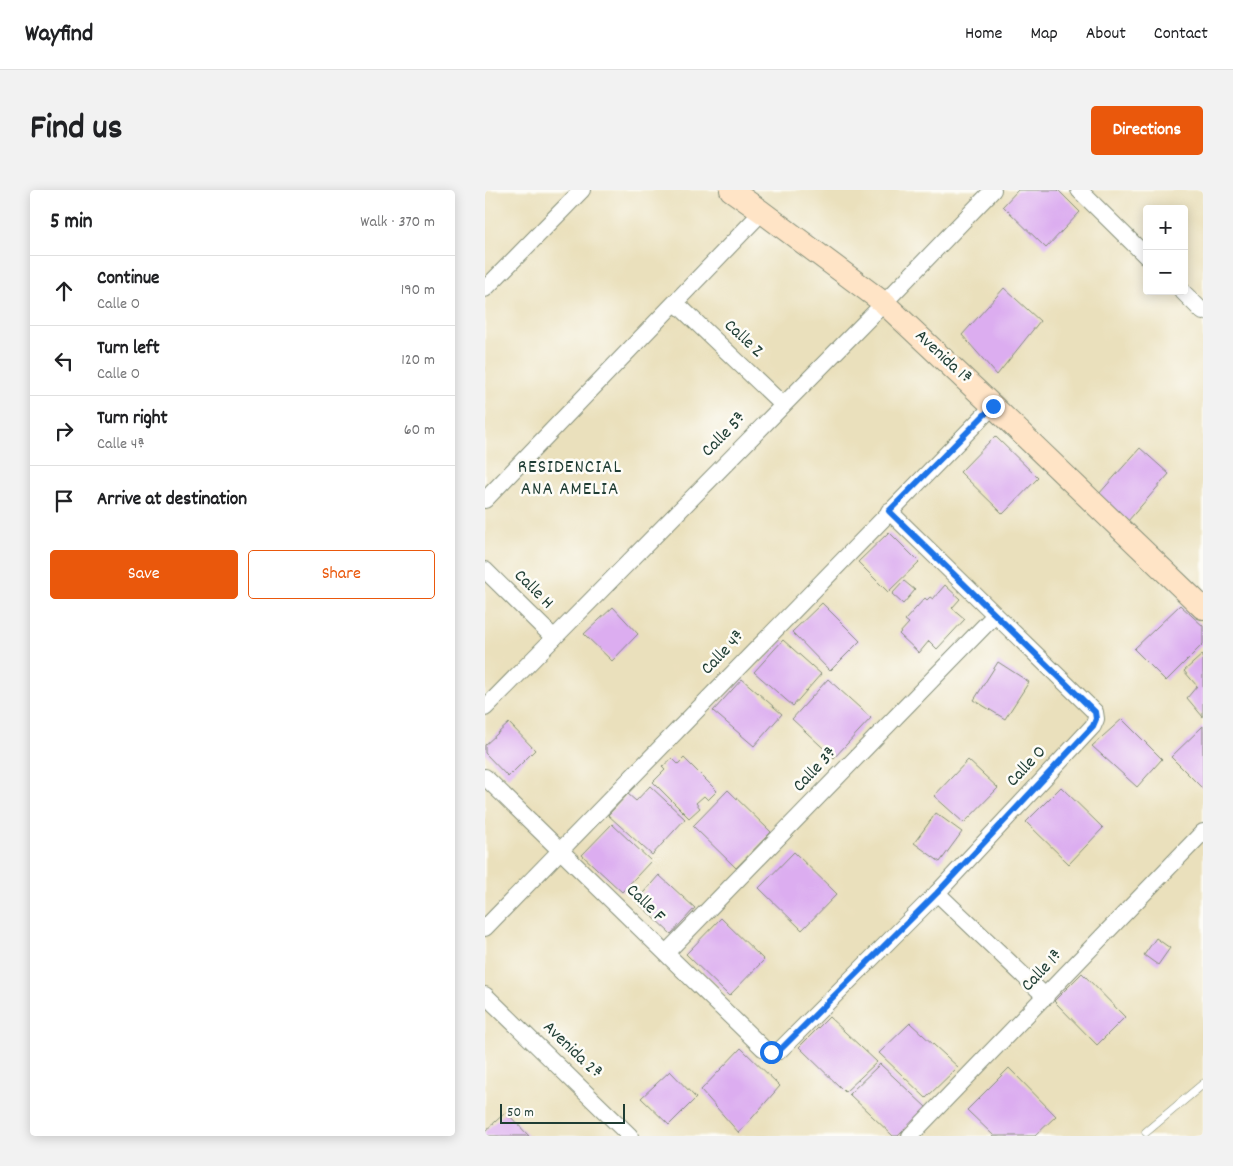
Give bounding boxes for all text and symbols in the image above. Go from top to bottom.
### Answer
text: Wayfind [25,18,93,52]
text: Home [965,22,1002,47]
text: Map [1030,22,1058,47]
text: About [1086,22,1126,47]
text: Contact [1154,22,1208,47]
text: Find us [30,105,122,155]
button: Directions [1091,106,1203,155]
map controls [1143,205,1188,295]
button: + [1143,205,1188,250]
text: 5 min [50,208,93,238]
text: Walk · 370 m [360,211,435,234]
button: − [1143,250,1188,295]
text: Continue [97,266,159,293]
icon: ahead [50,277,78,305]
text: 190 m [401,279,435,302]
text: Calle O [97,293,140,316]
street label: Calle Z [718,314,768,364]
street label: Avenida 1ª [909,325,977,391]
text: Turn left [97,336,160,363]
icon: left [50,347,78,375]
text: 120 m [401,349,435,372]
text: Calle O [97,363,140,386]
route end [982,395,1005,418]
text: Turn right [97,406,168,433]
street label: Calle 5ª [697,407,753,463]
icon: right [50,417,78,445]
text: 60 m [404,419,435,442]
text: Calle 4ª [97,433,146,456]
district label: RESIDENCIAL ANA AMELIA [518,455,622,504]
icon: arrive [50,487,78,515]
text: Arrive at destination [97,487,247,514]
button: Save [50,550,238,599]
button: Share [248,550,435,599]
street label: Calle H [507,564,559,616]
street label: Calle 4ª [696,625,752,681]
street label: Calle 3ª [788,741,844,799]
street label: Calle O [1001,741,1053,793]
street label: Calle F [620,879,670,929]
street label: Calle 1ª [1016,944,1070,998]
street label: Avenida 2ª [536,1016,608,1086]
route start [760,1041,783,1064]
scale bar [500,1101,625,1124]
text: 50 m [507,1103,534,1123]

